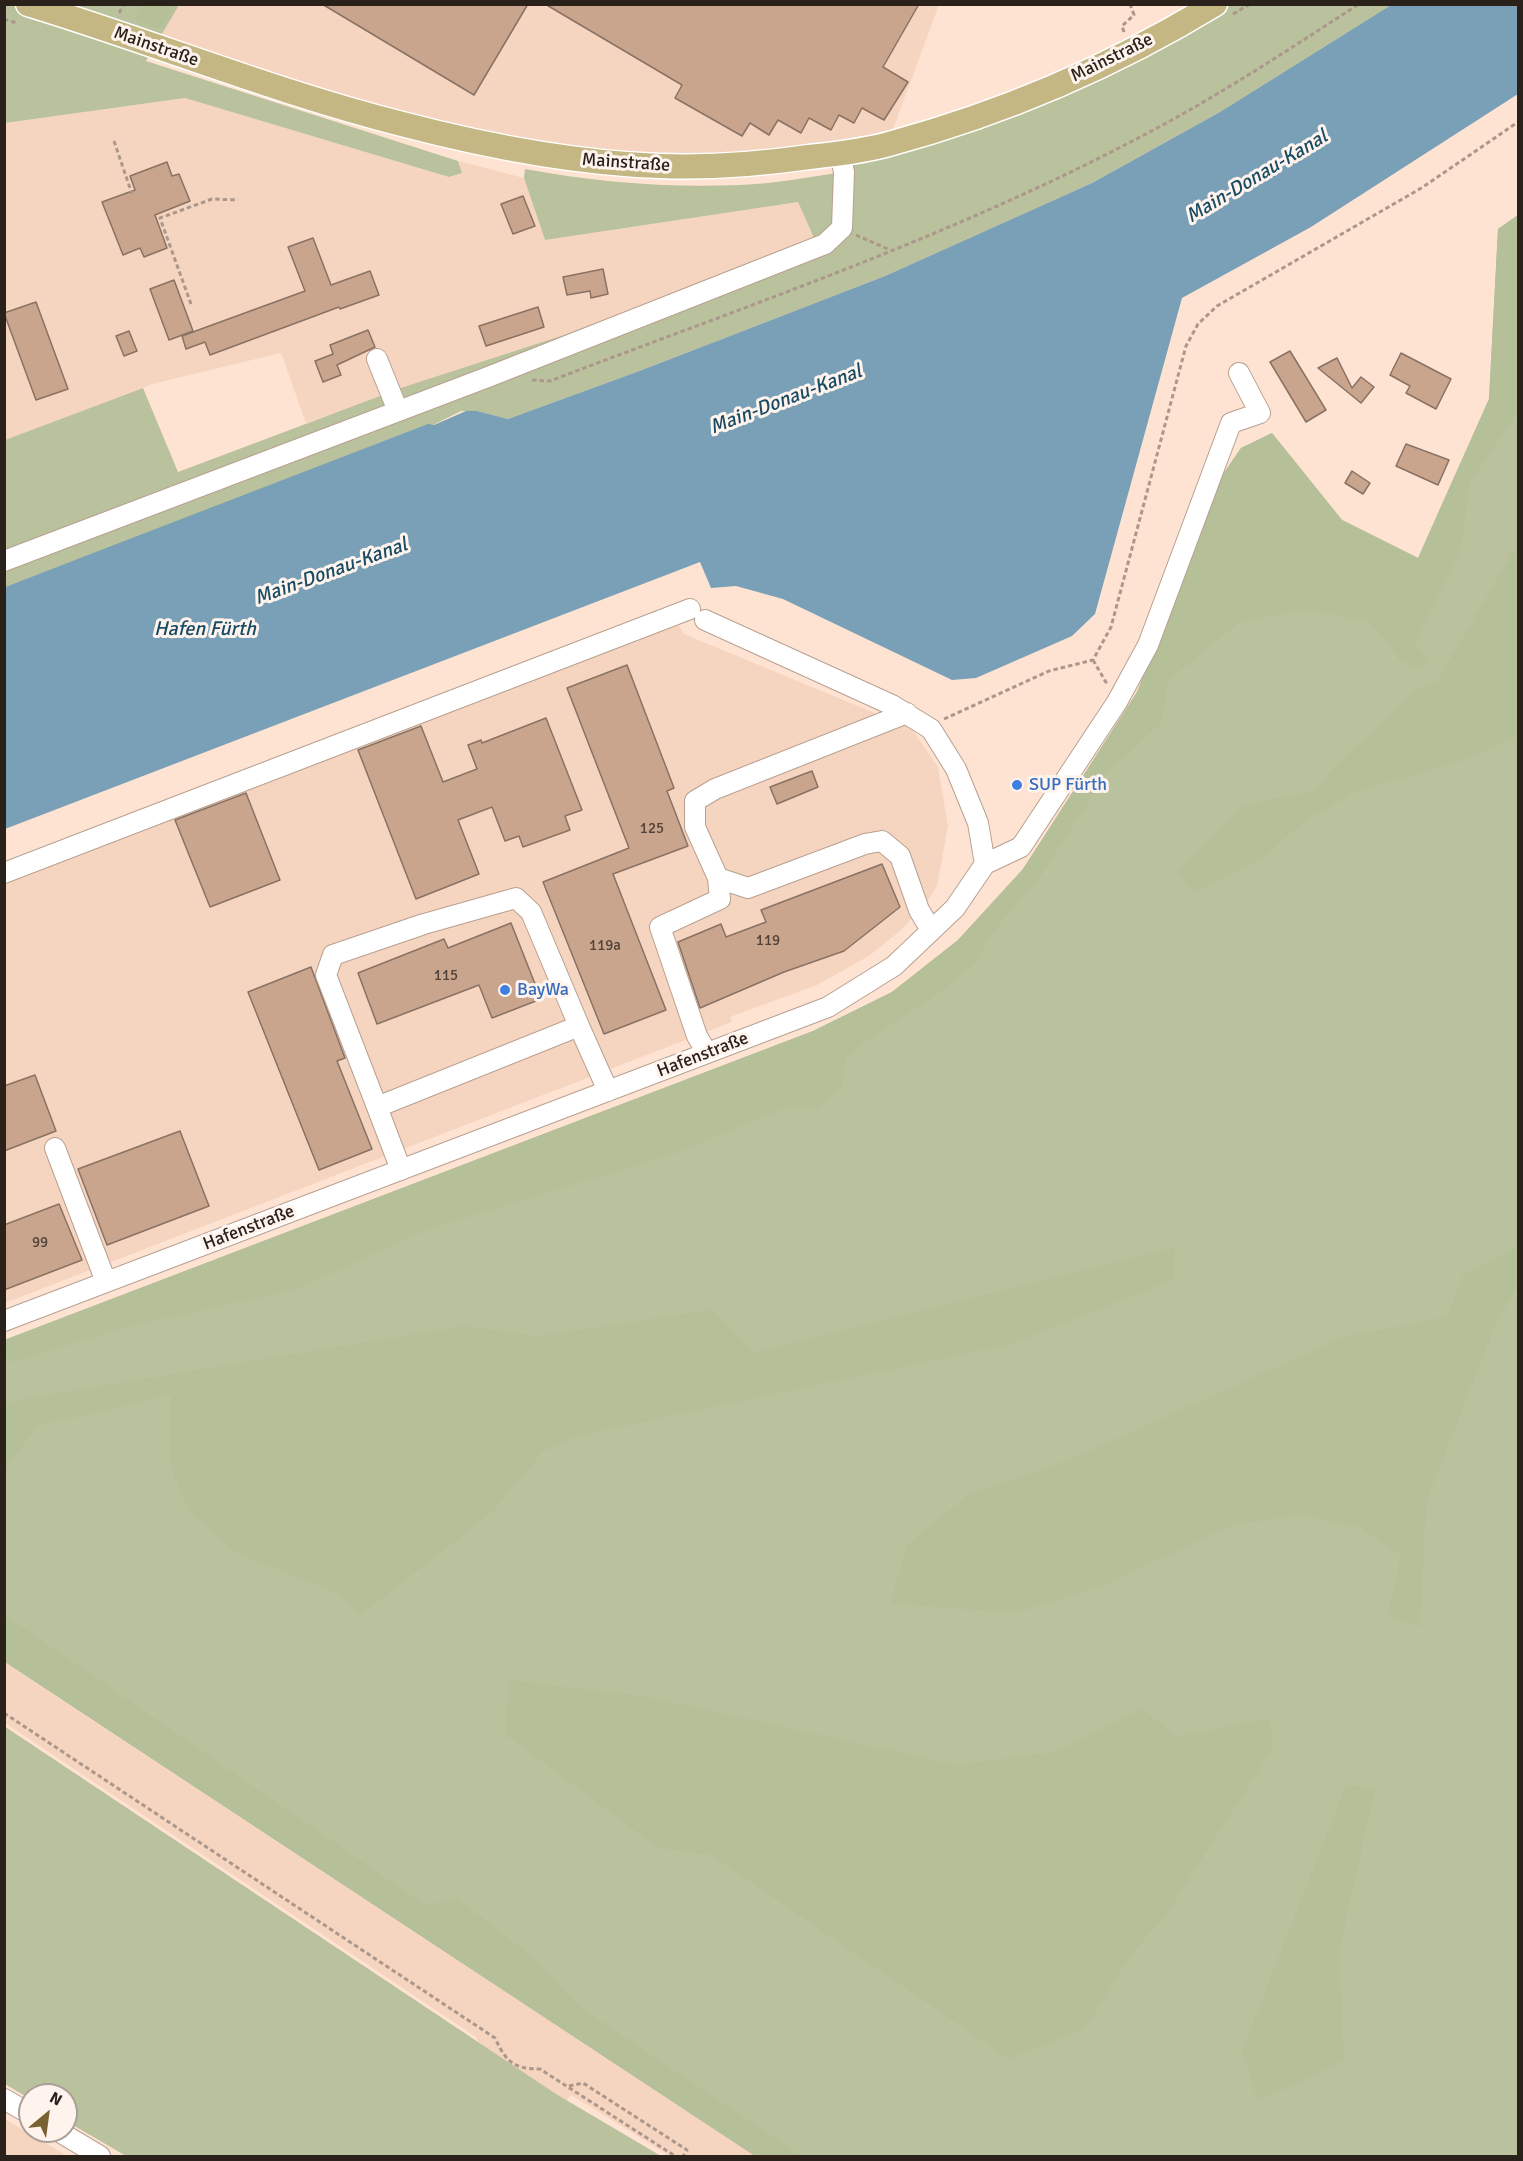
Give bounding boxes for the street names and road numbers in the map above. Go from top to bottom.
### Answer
street label: Mainstraße [111,22,201,72]
street label: Mainstraße [1068,29,1156,87]
street label: Mainstraße [581,149,671,177]
street label: Hafenstraße [654,1028,752,1082]
street label: Hafenstraße [200,1201,298,1255]

